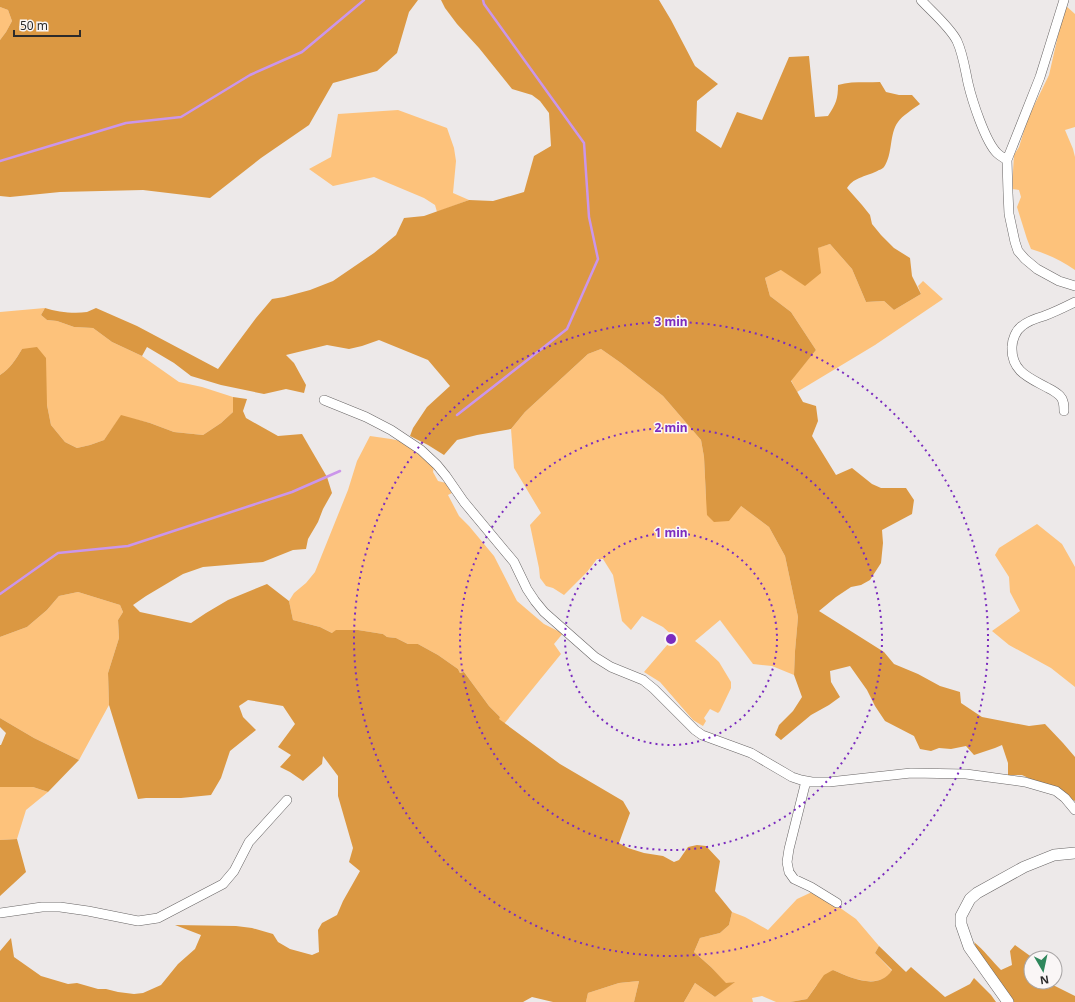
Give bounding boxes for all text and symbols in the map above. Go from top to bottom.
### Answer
scale bar [14,12,80,38]
text: 50 m [20,17,48,34]
text: 3 min [654,313,688,330]
text: 2 min [654,419,688,436]
text: 1 min [654,524,688,541]
centre of rings [664,632,678,646]
north arrow [1023,950,1063,990]
text: N [1039,972,1050,988]

